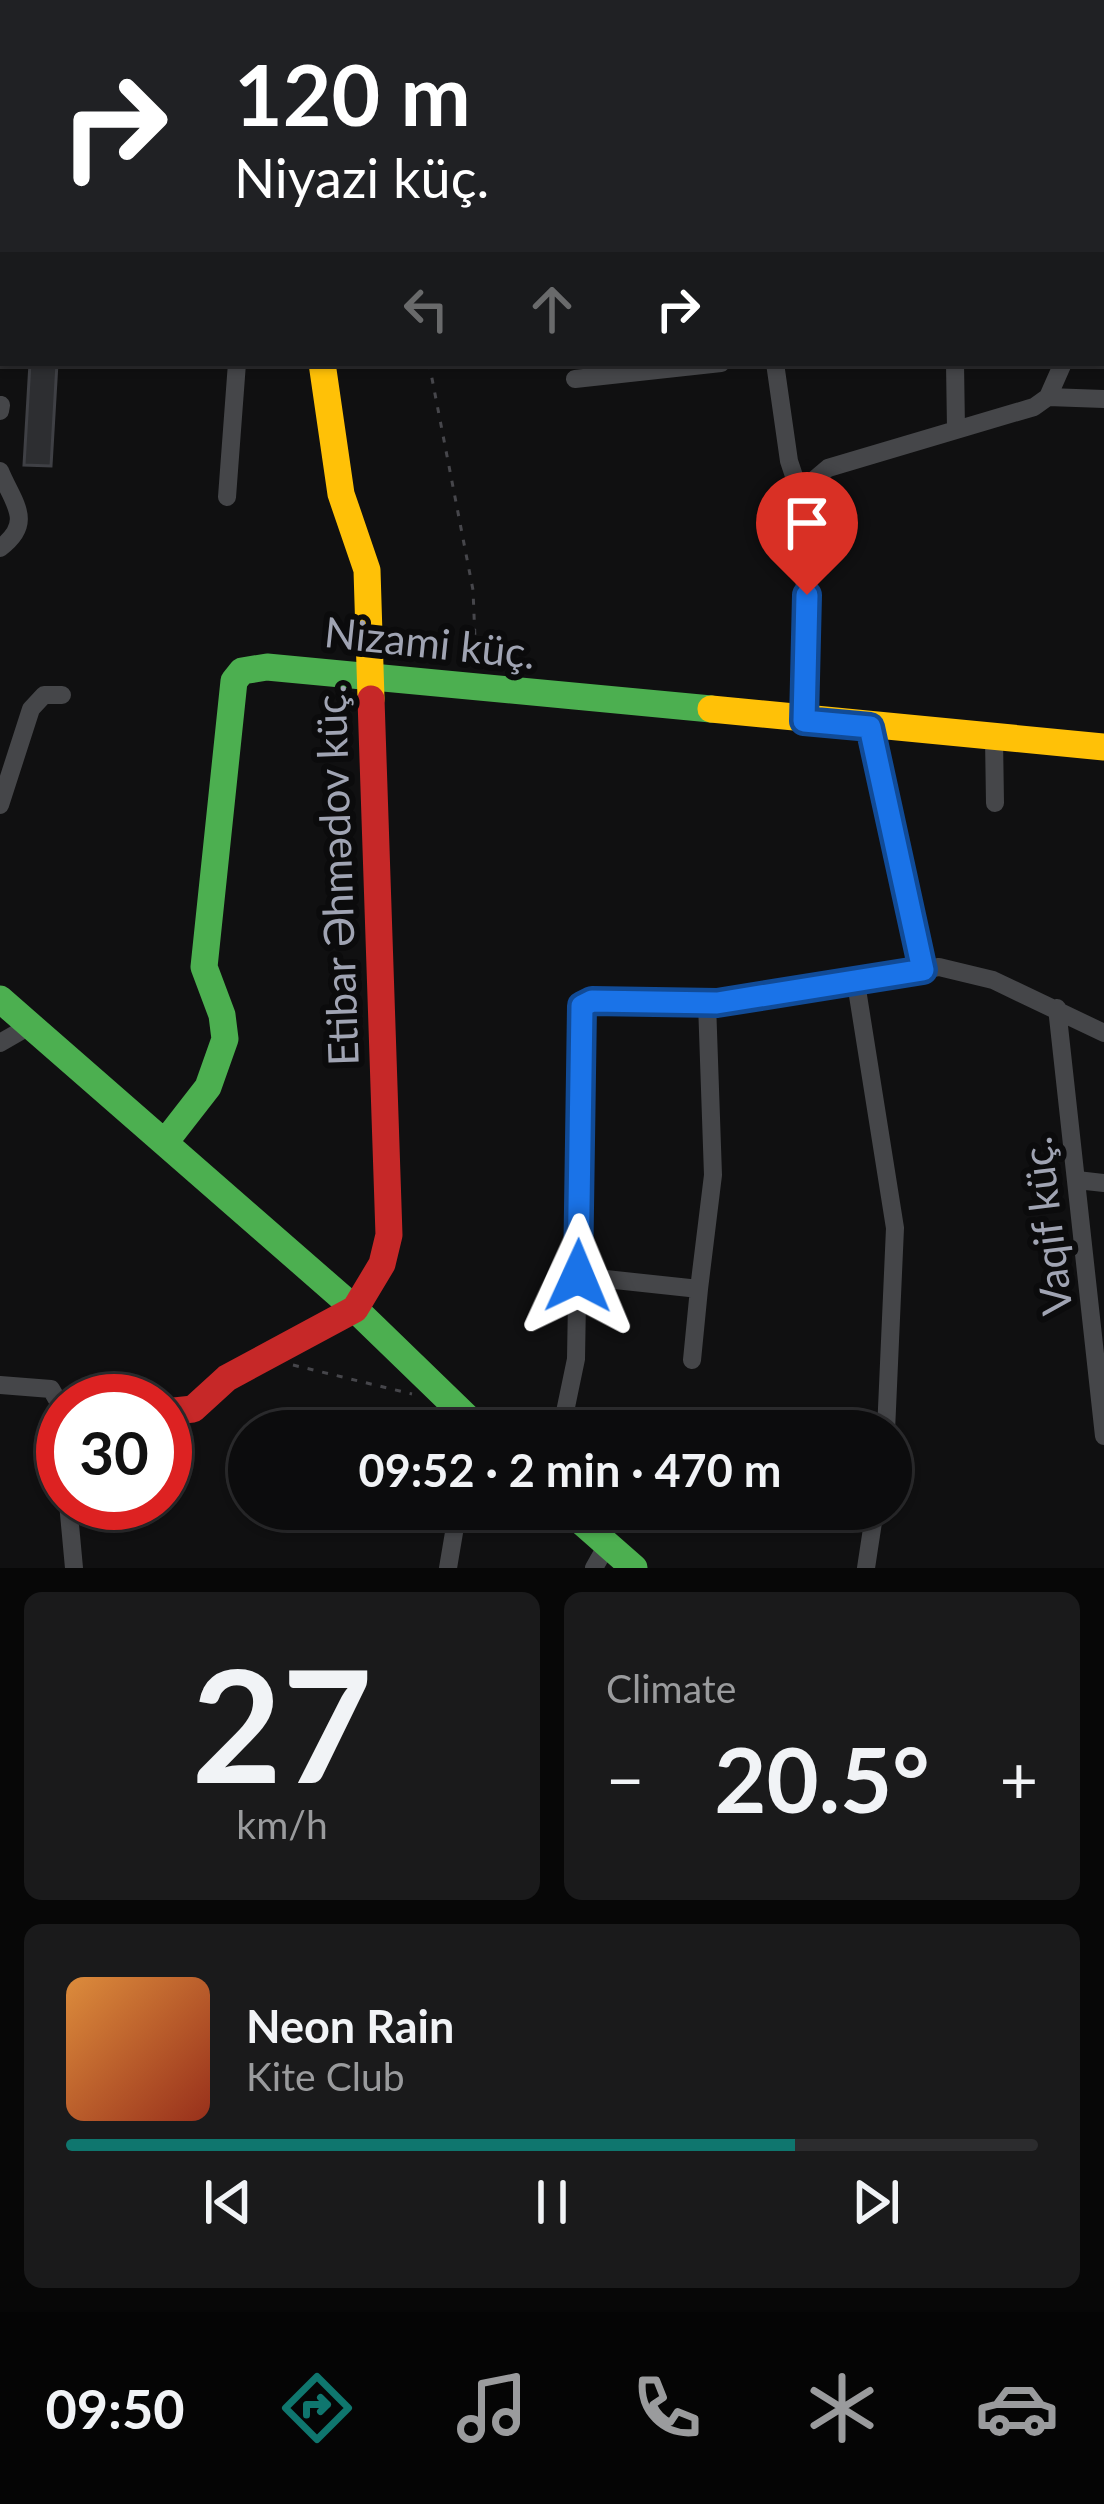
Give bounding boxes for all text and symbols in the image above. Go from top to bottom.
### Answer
text: 120 m [234,43,471,144]
icon: right [36,48,192,204]
text: Niyazi küç. [234,145,489,210]
icon: left [393,276,459,342]
icon: ahead [519,276,585,342]
icon: right [645,276,711,342]
pin [756,472,858,595]
icon: arrive [774,490,840,556]
street label: Nizami küç. [322,606,538,678]
street label: Etibar Əhmədov küç. [304,683,368,1067]
street label: Vaqif küç. [1010,1134,1082,1318]
position arrow [515,1213,641,1339]
speed limit sign: 30 [36,1374,192,1530]
text: 09:52 · 2 min · 470 m [359,1443,781,1497]
text: 27 [192,1629,372,1816]
text: Climate [606,1665,736,1711]
text: 20.5° [714,1724,930,1832]
text: − [606,1739,644,1818]
text: + [1000,1739,1038,1818]
text: km/h [236,1801,328,1847]
text: Neon Rain [246,1999,454,2053]
text: Kite Club [246,2053,405,2099]
icon: previous [195,2169,261,2235]
icon: pause [519,2169,585,2235]
icon: next [843,2169,909,2235]
icon: directions [275,2366,359,2450]
icon: music [450,2366,534,2450]
icon: phone [625,2366,709,2450]
icon: climate [800,2366,884,2450]
icon: car [975,2366,1059,2450]
text: 09:50 [45,2376,185,2441]

